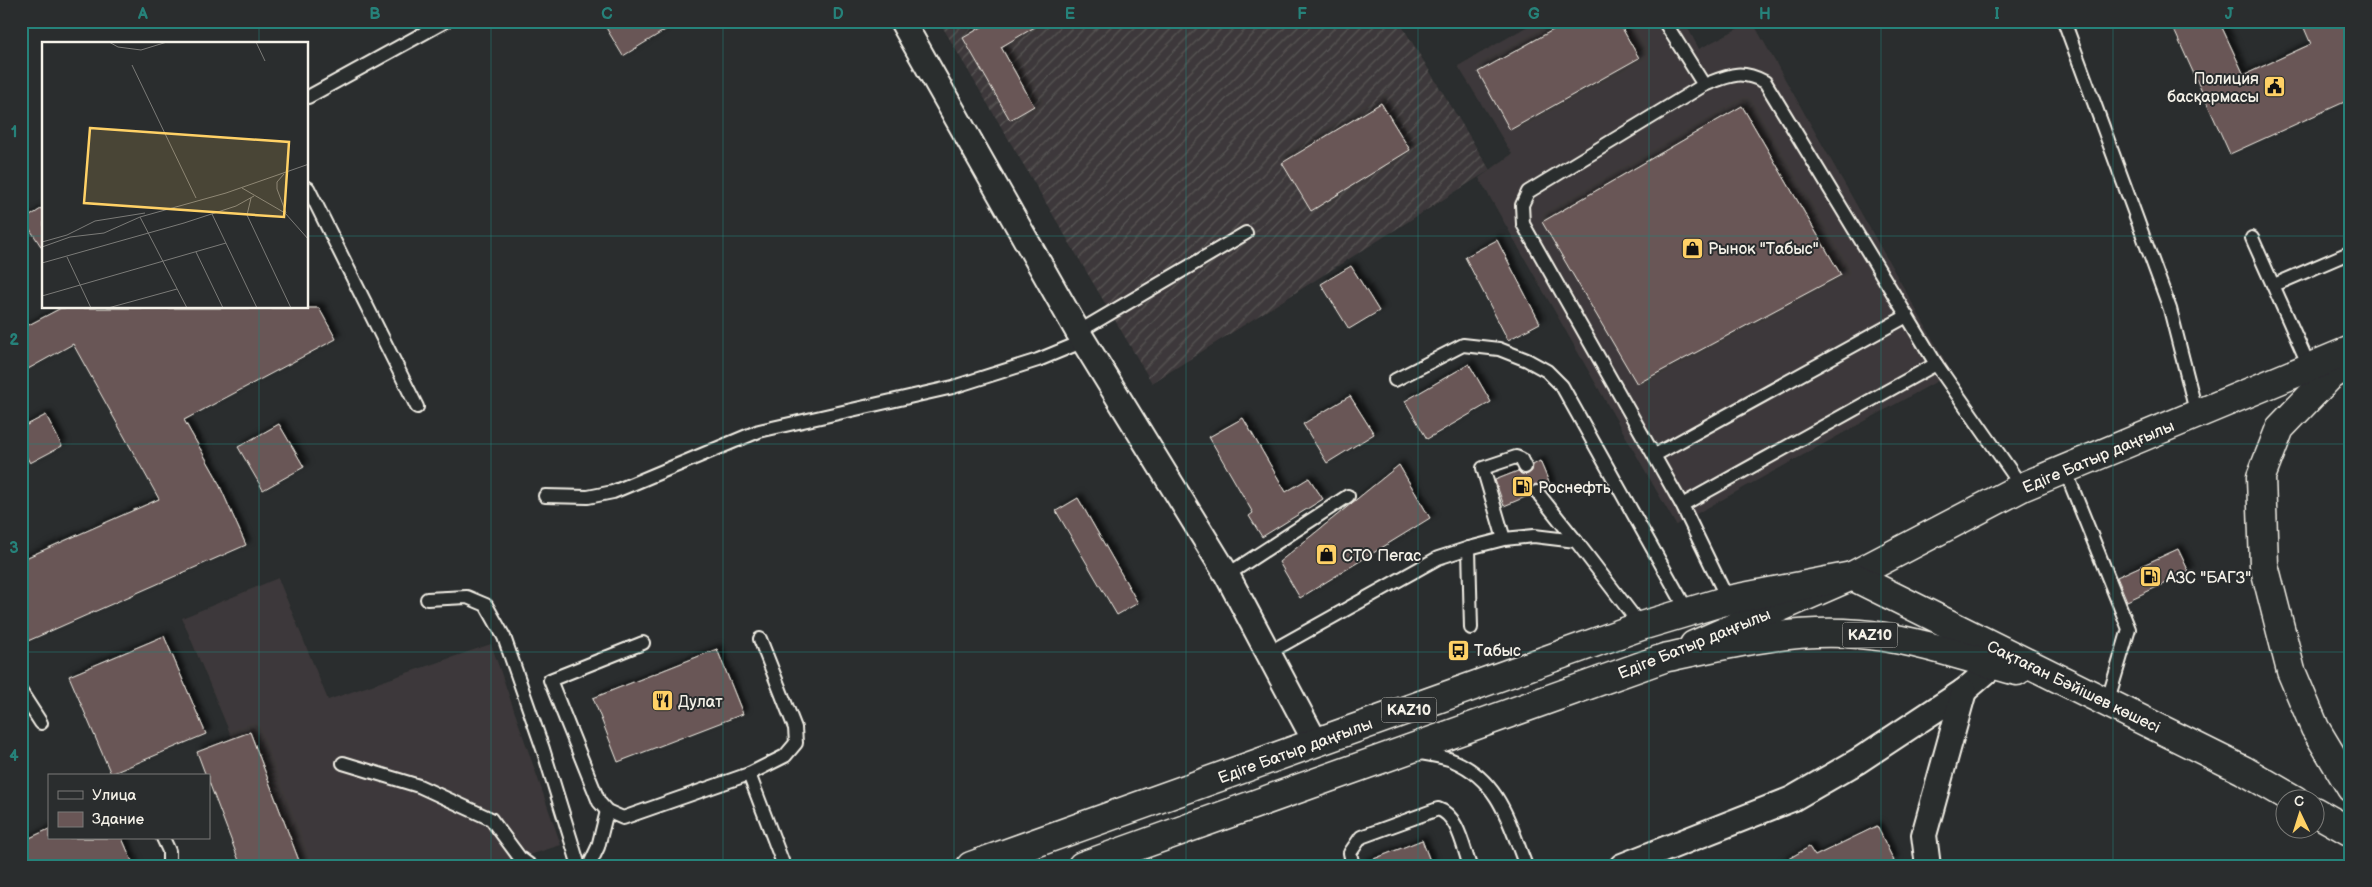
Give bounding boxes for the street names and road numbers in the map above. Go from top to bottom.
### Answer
street label: Едіге Батыр даңғылы [2020,417,2177,498]
street label: Едіге Батыр даңғылы [1616,605,1774,684]
road number: KAZ10 [1842,622,1898,648]
street label: Сақтаған Бәйішев көшесі [1984,637,2163,738]
road number: KAZ10 [1382,698,1436,722]
street label: Едіге Батыр даңғылы [1216,715,1375,788]

